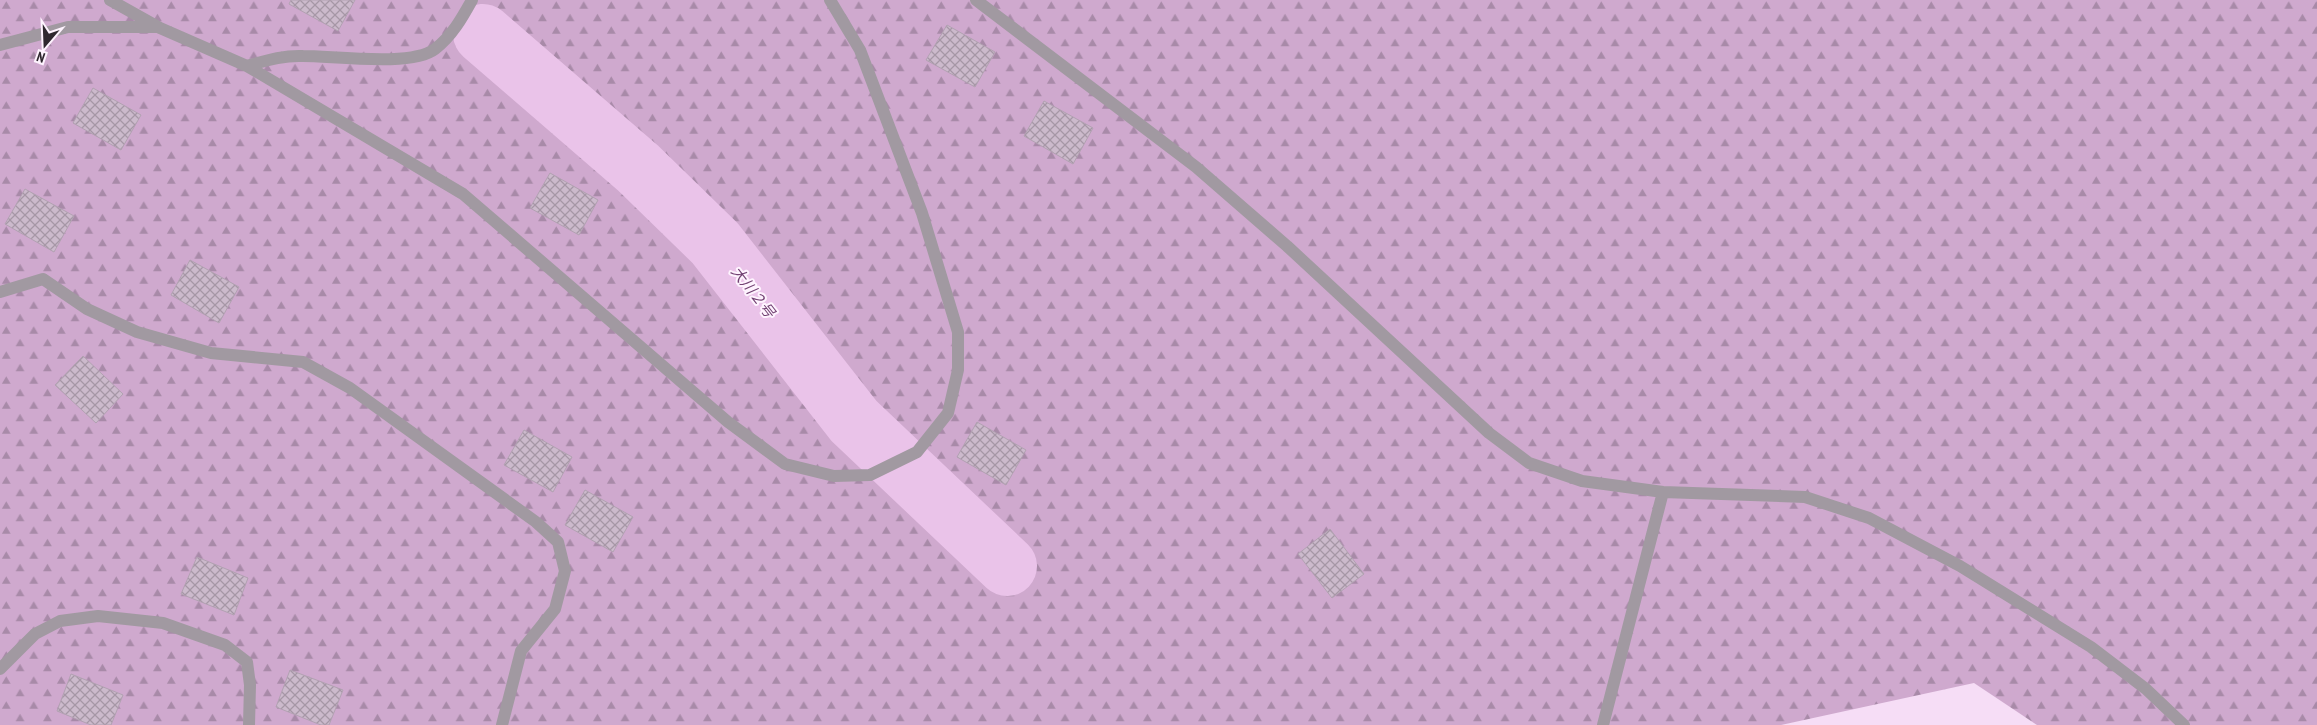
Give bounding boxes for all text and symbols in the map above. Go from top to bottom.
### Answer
north arrow [20,20,70,70]
text: N [34,48,47,67]
water label: 大川２号 [727,262,780,322]

